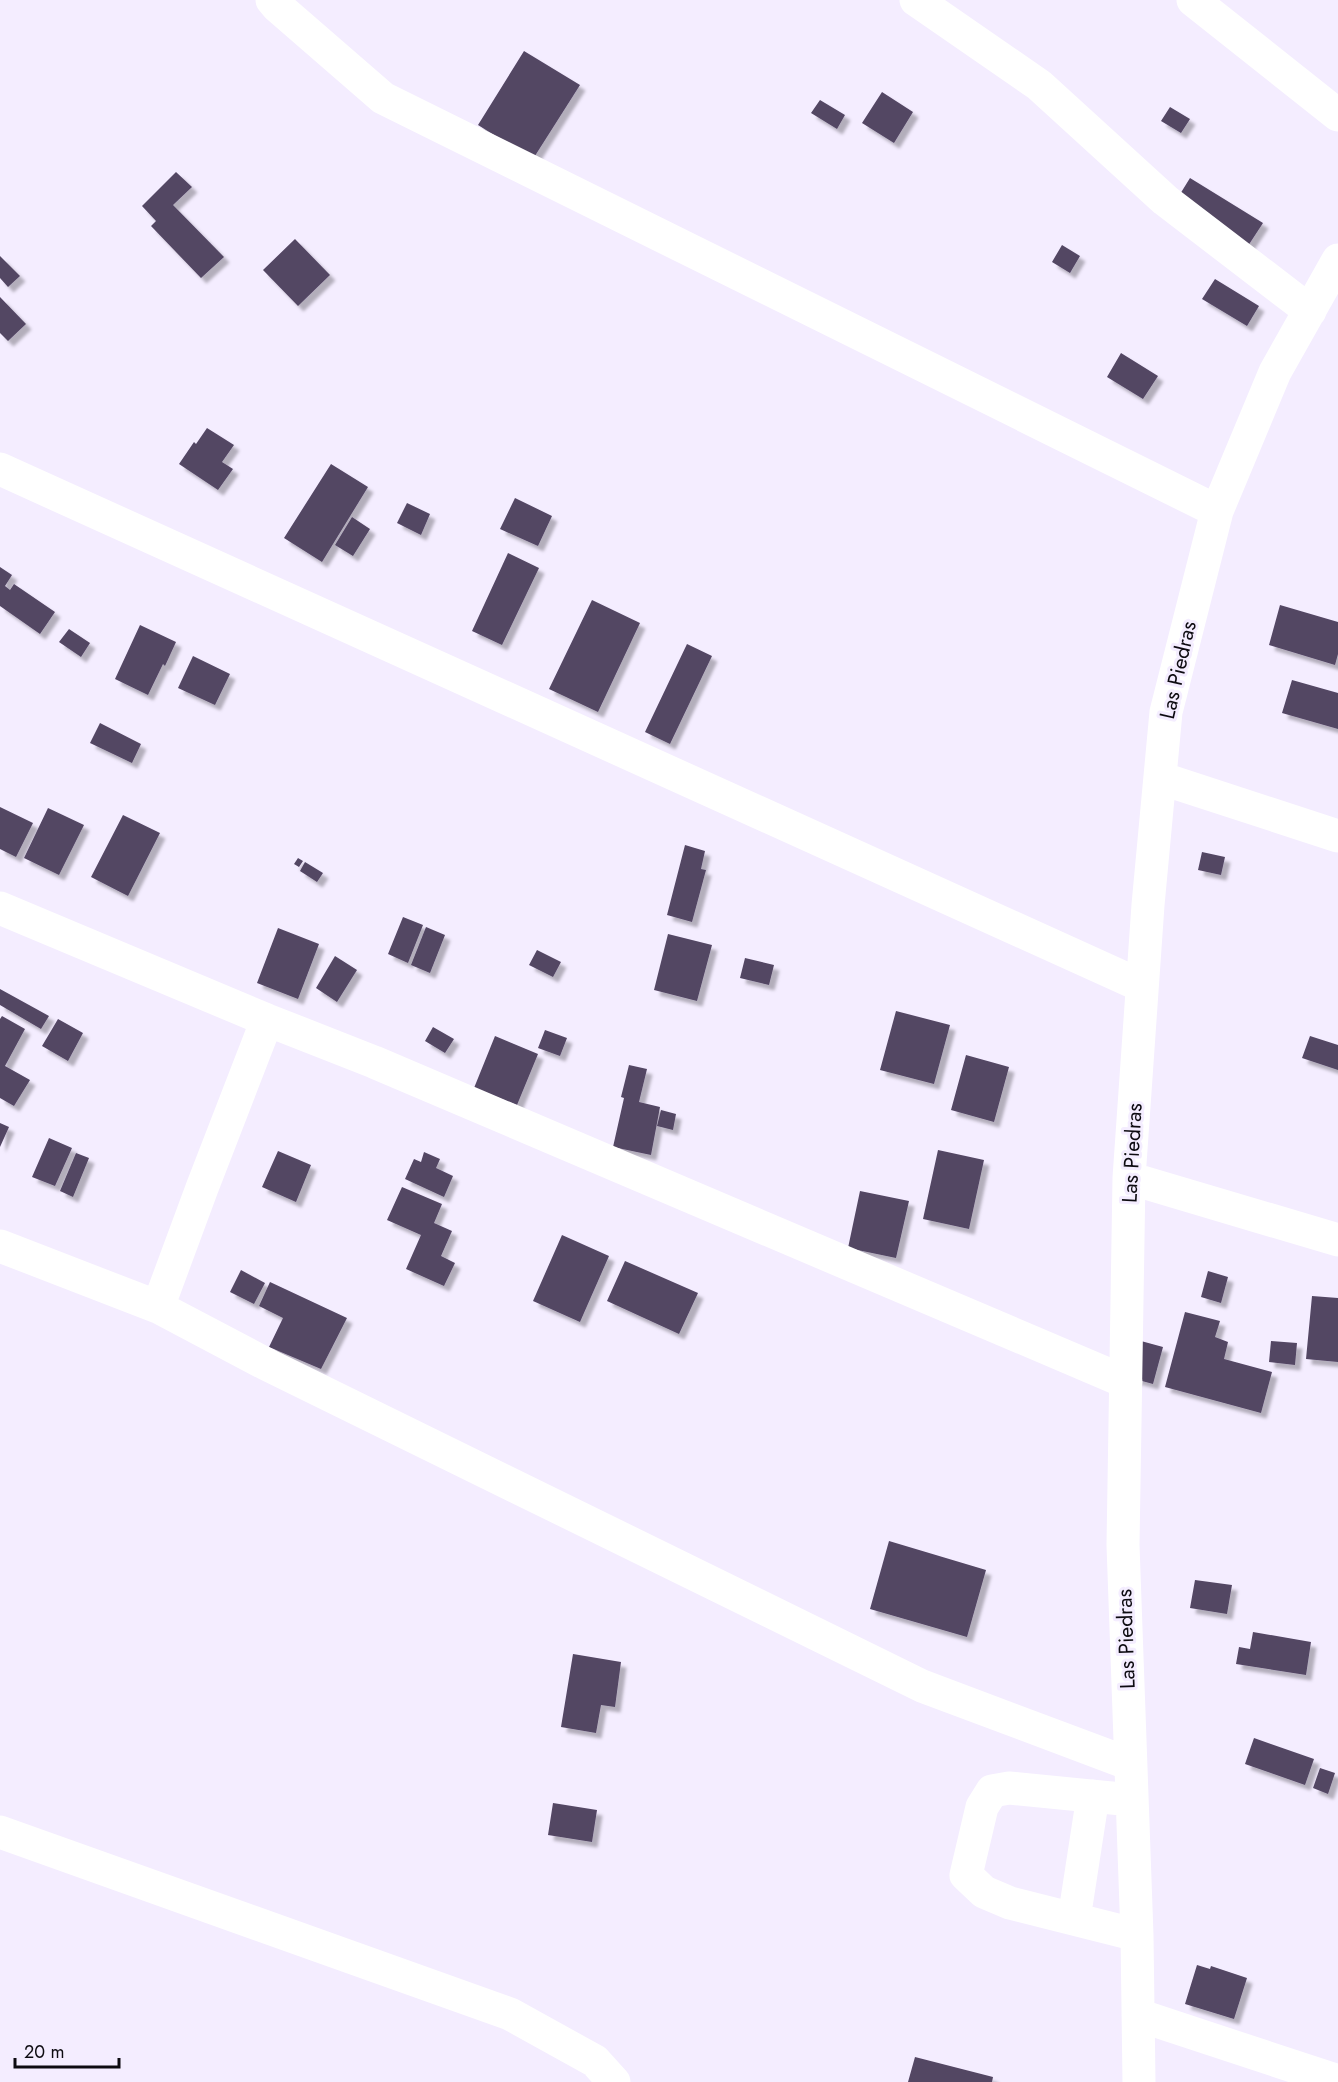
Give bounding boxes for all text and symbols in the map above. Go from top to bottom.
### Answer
street label: Las Piedras [1152,618,1204,722]
street label: Las Piedras [1114,1102,1150,1204]
street label: Las Piedras [1109,1589,1143,1689]
scale bar [15,2031,118,2069]
text: 20 m [24,2039,64,2065]

